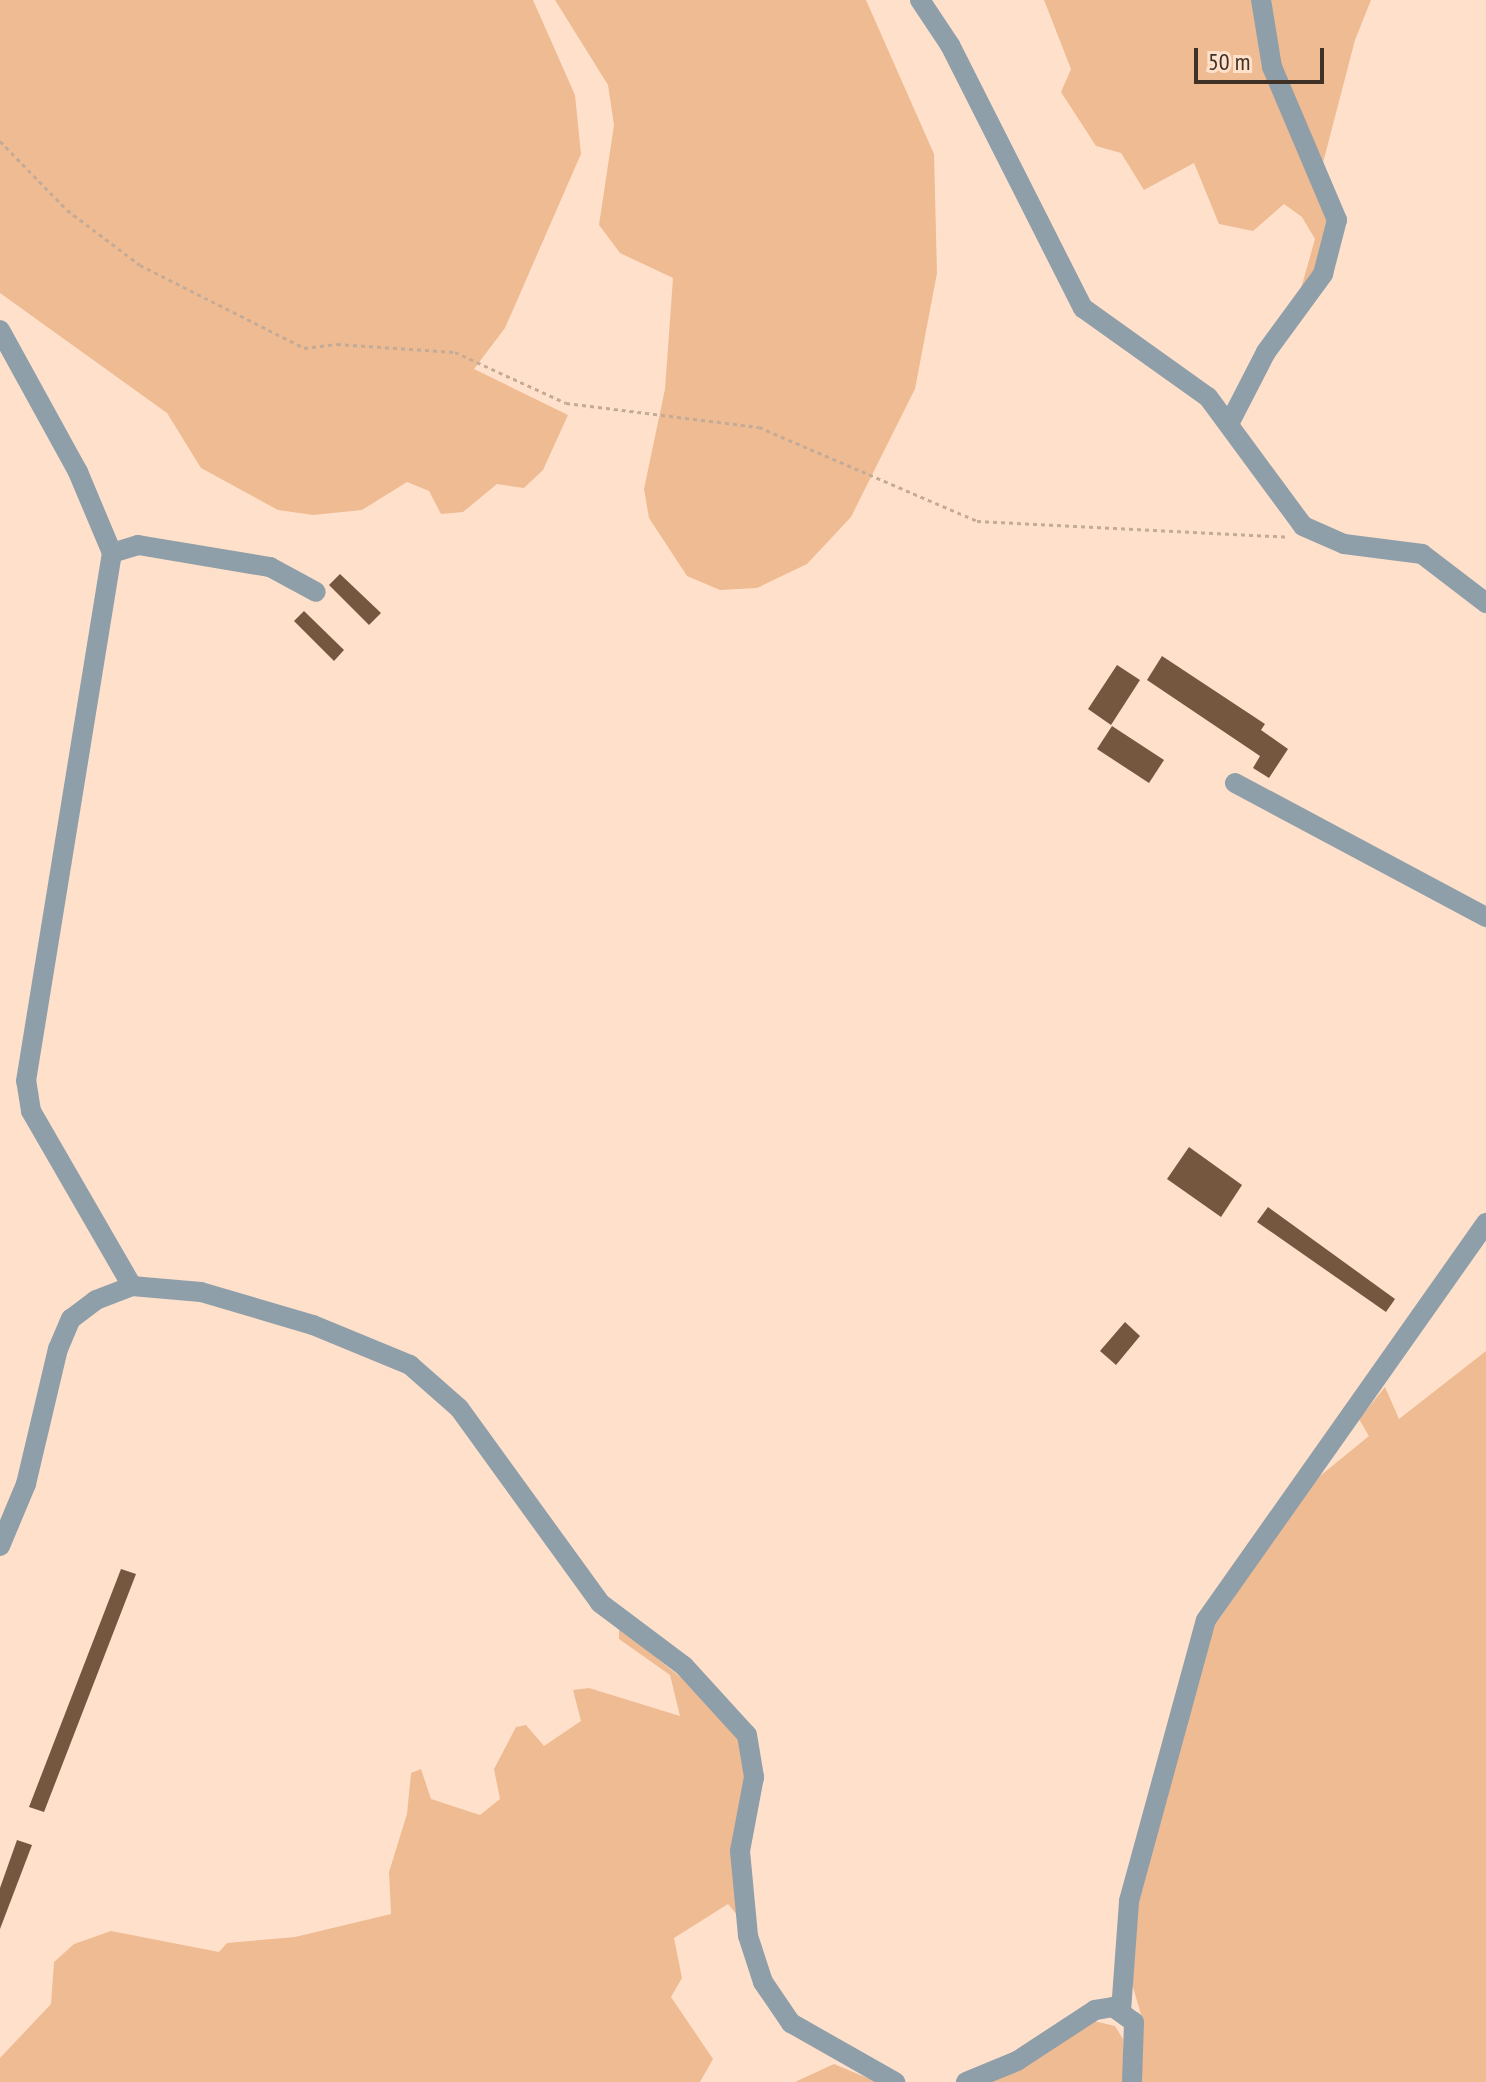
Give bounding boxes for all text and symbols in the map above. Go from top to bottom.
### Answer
scale bar [1198,32,1328,82]
text: 50 m [1208,46,1250,77]

